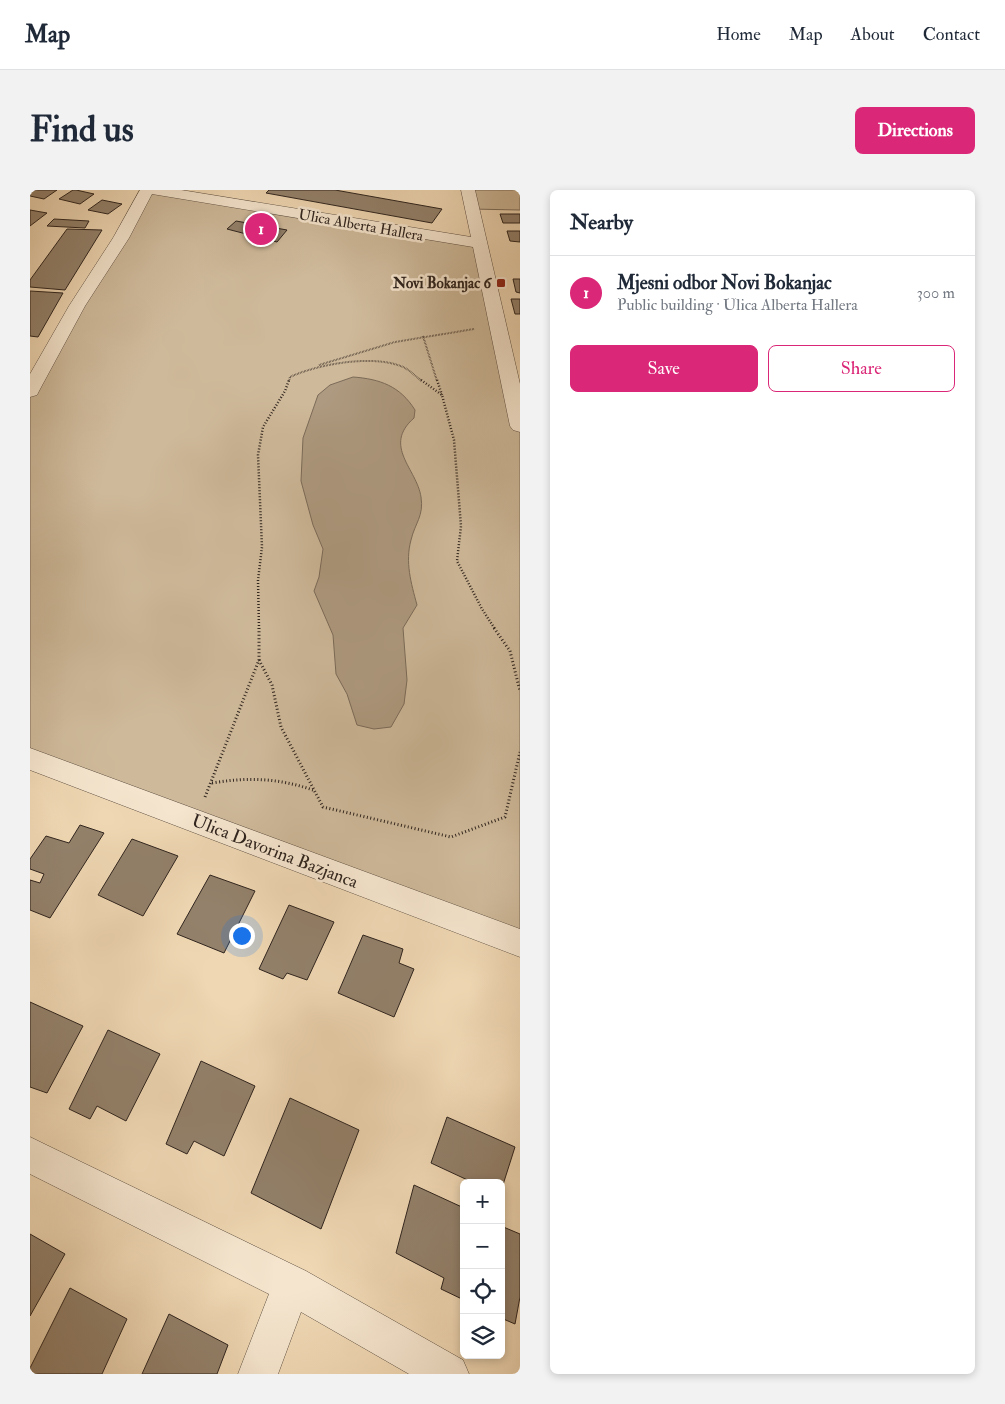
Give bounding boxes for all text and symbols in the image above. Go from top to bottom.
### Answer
text: Map [25,19,70,50]
text: Home [716,23,761,46]
text: Map [789,23,823,46]
text: About [851,23,895,46]
text: Contact [923,23,980,46]
button: Directions [855,107,975,154]
text: Find us [30,108,134,152]
street label: Ulica Alberta Hallera [297,205,426,246]
text: Nearby [570,209,633,236]
pin: 1 [245,210,277,248]
text: Mjesni odbor Novi Bokanjac [617,271,832,295]
place label: Novi Bokanjac 6 [392,274,492,293]
marker: Novi Bokanjac 6 [495,277,507,289]
text: 1 [583,283,589,303]
text: 300 m [917,283,955,303]
text: Public building · Ulica Alberta Hallera [617,295,858,315]
button: Save [570,345,758,392]
button: Share [768,345,955,392]
street label: Ulica Davorina Bazjanca [188,809,362,894]
your location [229,923,255,949]
map controls [460,1179,505,1359]
button: + [460,1179,505,1224]
button: − [460,1224,505,1269]
button: locate [460,1269,505,1314]
button: layers [460,1314,505,1359]

